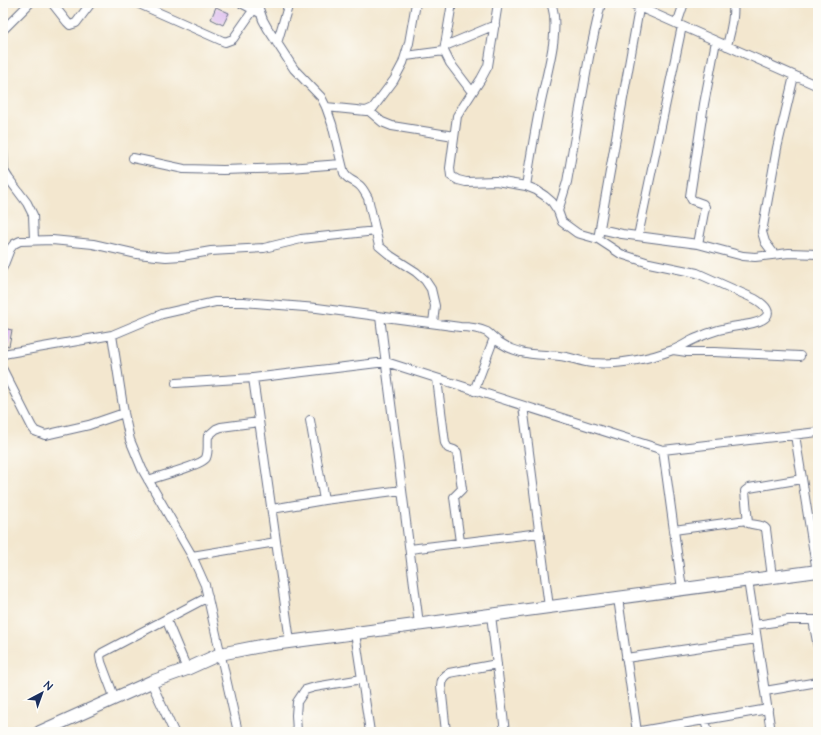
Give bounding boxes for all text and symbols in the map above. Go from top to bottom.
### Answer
north arrow [22,673,62,713]
text: N [41,678,56,694]

